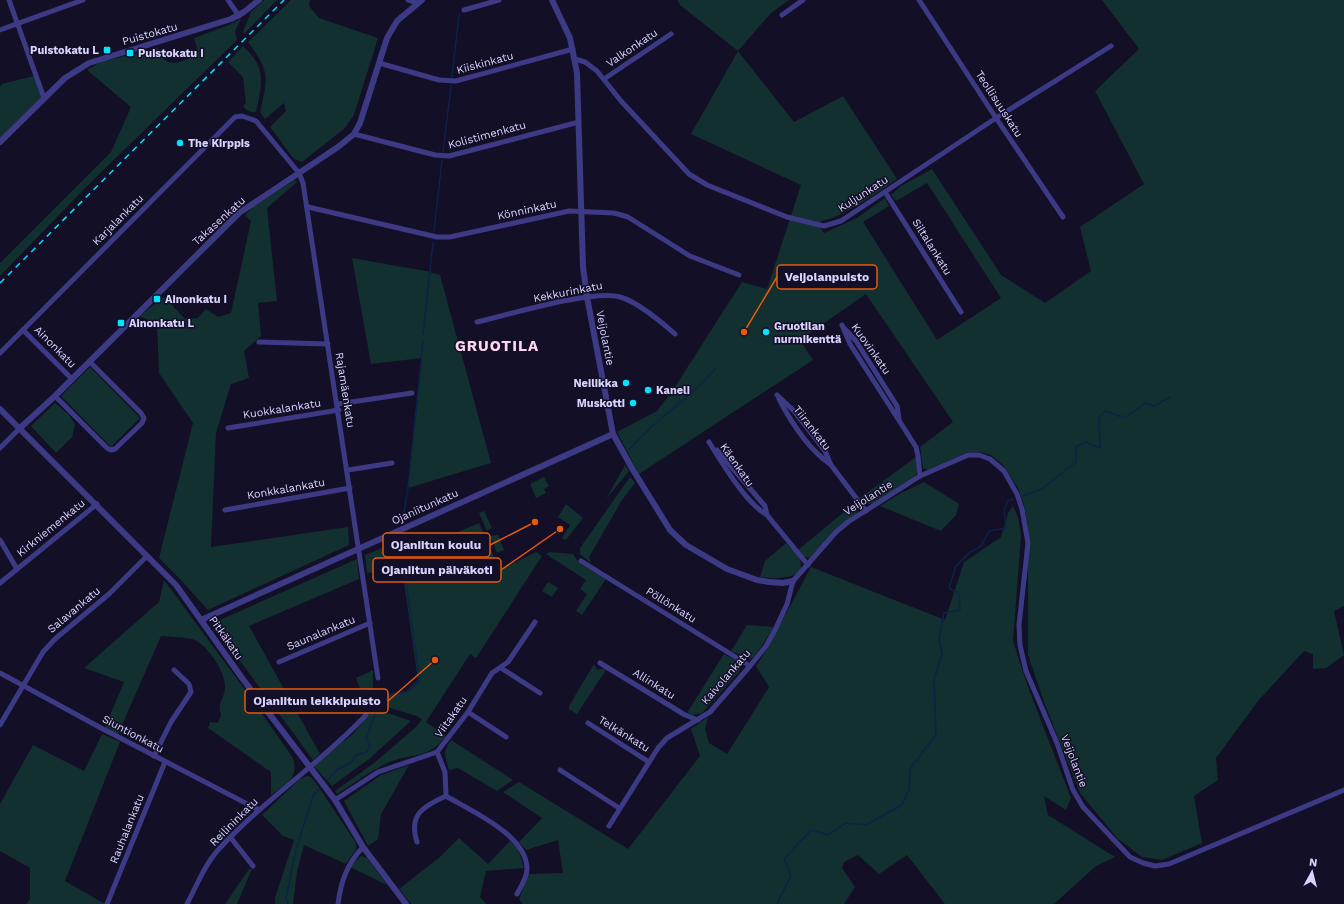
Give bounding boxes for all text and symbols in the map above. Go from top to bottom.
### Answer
street label: Puistokatu [121,20,179,48]
street label: Valkonkatu [604,26,660,70]
place label: Puistokatu L [30,44,99,57]
marker: Puistokatu L [102,45,112,55]
place label: Puistokatu I [138,47,204,60]
marker: Puistokatu I [125,48,135,58]
street label: Kiiskinkatu [455,49,515,77]
street label: Teollisuuskatu [973,68,1025,140]
street label: Kolistimenkatu [447,118,527,152]
place label: The Kirppis [188,137,250,150]
marker: The Kirppis [175,138,185,148]
street label: Kuljunkatu [835,173,891,215]
street label: Karjalankatu [90,192,146,248]
street label: Takasenkatu [190,194,248,248]
street label: Könninkatu [496,197,558,223]
street label: Siltalankatu [910,216,954,278]
callout: Veijolanpuisto [777,265,877,289]
text: Veijolanpuisto [785,270,869,284]
street label: Kekkurinkatu [532,279,604,305]
place label: Ainonkatu I [165,293,227,306]
marker: Ainonkatu I [152,294,162,304]
street label: Veijolantie [593,309,617,367]
place label: Ainonkatu L [129,317,195,330]
marker: Ainonkatu L [116,318,126,328]
place label: Gruotilan nurmikenttä [774,320,842,346]
street label: Kuovinkatu [849,321,893,377]
street label: Ainonkatu [31,323,79,371]
marker: Gruotilan nurmikenttä [761,327,771,337]
district label: GRUOTILA [455,337,539,355]
street label: Rajamäenkatu [333,351,357,429]
place label: Neilikka [574,377,619,390]
marker: Neilikka [621,378,631,388]
place label: Kaneli [656,384,690,397]
marker: Kaneli [643,385,653,395]
street label: Kuokkalankatu [242,396,322,422]
place label: Muskotti [577,397,625,410]
marker: Muskotti [628,398,638,408]
street label: Tiirankatu [790,403,834,453]
street label: Käenkatu [717,441,757,489]
street label: Konkkalankatu [246,476,326,502]
street label: Veijolantie [841,478,895,518]
street label: Ojaniitunkatu [390,486,460,528]
street label: Kirkniemenkatu [14,496,88,560]
callout: Ojaniitun koulu [383,533,490,557]
text: Ojaniitun koulu [391,538,481,552]
callout: Ojaniitun päiväkoti [373,558,501,582]
text: Ojaniitun päiväkoti [381,563,493,577]
street label: Salavankatu [45,584,103,636]
street label: Pöllönkatu [643,584,699,626]
street label: Saunalankatu [285,613,357,653]
street label: Pitkäkatu [206,614,246,662]
street label: Kaivolankatu [699,647,753,707]
street label: Allinkatu [631,666,677,702]
callout: Ojaniitun leikkipuisto [245,689,388,713]
text: Ojaniitun leikkipuisto [253,694,381,708]
street label: Viitakatu [432,694,470,740]
street label: Siuntionkatu [100,712,166,756]
street label: Telkänkatu [596,713,652,755]
street label: Veijolantie [1058,733,1090,789]
street label: Rauhalankatu [107,793,147,865]
street label: Reilininkatu [207,795,261,849]
north arrow [1292,852,1332,892]
text: N [1308,856,1318,870]

